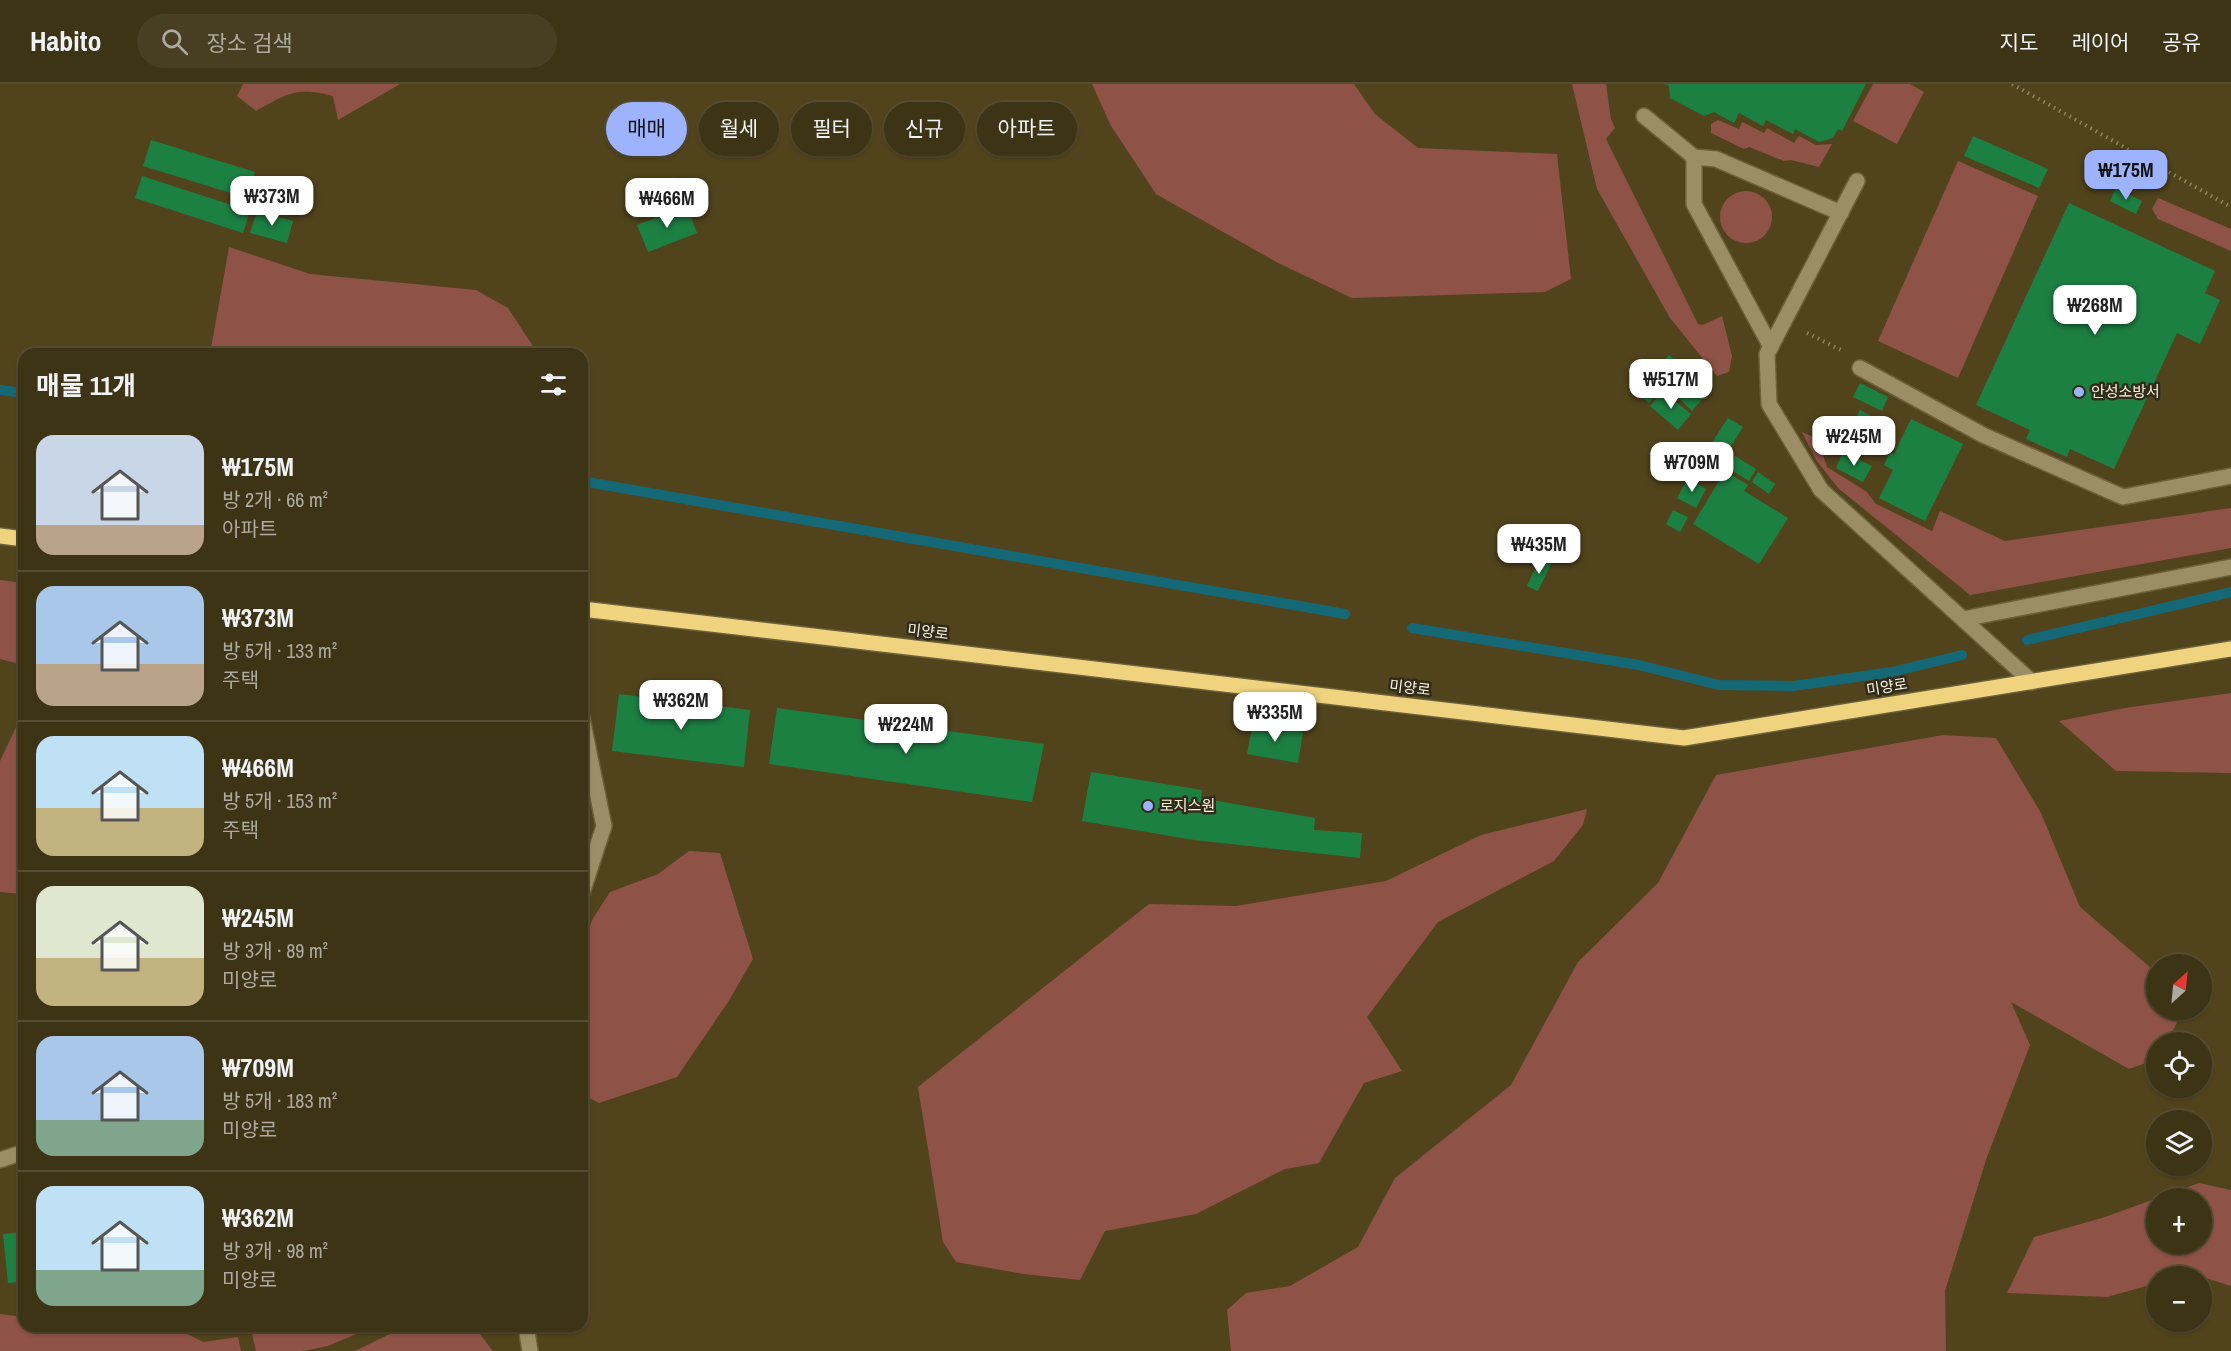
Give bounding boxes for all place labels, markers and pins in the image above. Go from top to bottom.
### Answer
pin: ₩175M [2084,150,2168,201]
pin: ₩373M [230,176,314,227]
pin: ₩466M [625,178,709,229]
pin: ₩268M [2053,285,2137,336]
pin: ₩517M [1629,359,1713,410]
place label: 안성소방서 [2091,381,2160,402]
marker: 안성소방서 [2072,385,2086,399]
pin: ₩245M [1812,416,1896,467]
pin: ₩709M [1650,442,1734,493]
pin: ₩435M [1497,524,1581,575]
pin: ₩362M [639,680,723,731]
pin: ₩335M [1233,692,1317,743]
pin: ₩224M [864,704,948,755]
place label: 로지스원 [1160,795,1215,816]
marker: 로지스원 [1141,799,1155,813]

